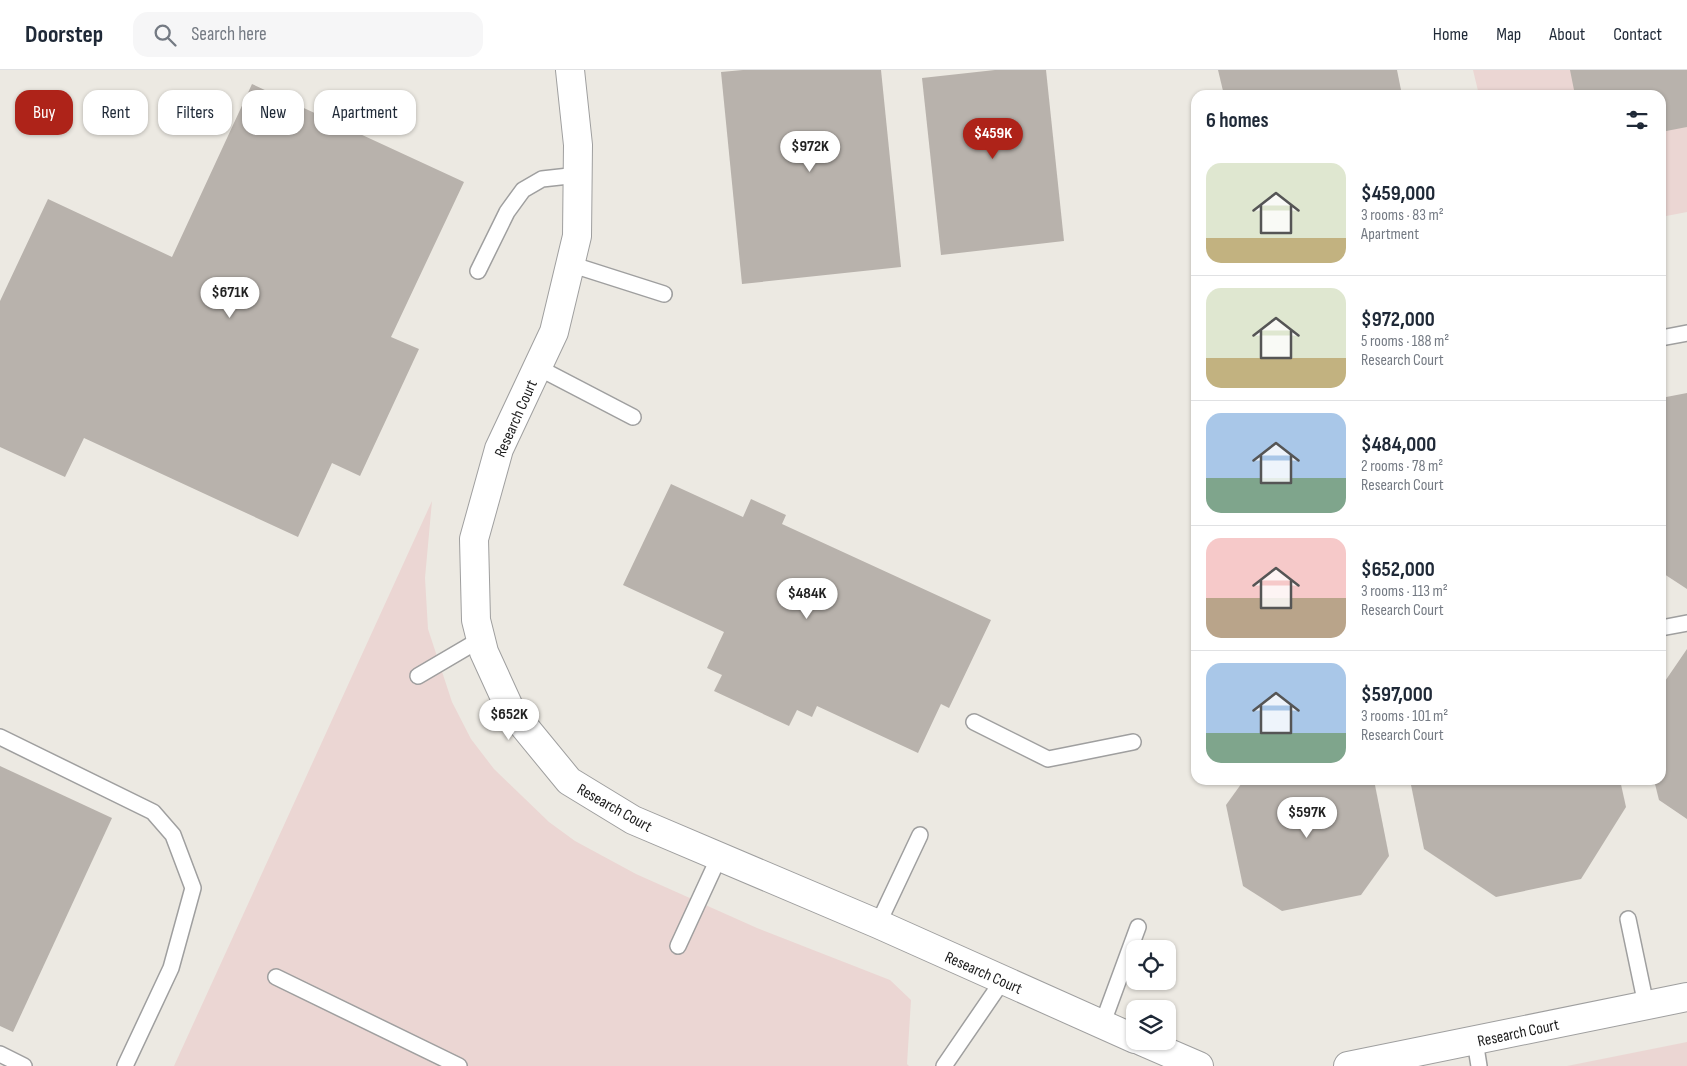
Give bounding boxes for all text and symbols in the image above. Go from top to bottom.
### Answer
search box [133,12,483,57]
text: Doorstep [25,20,103,49]
icon: search [151,21,179,49]
text: Search here [191,23,267,46]
text: Home [1433,24,1468,45]
text: Map [1496,24,1521,45]
text: About [1549,24,1585,45]
text: Contact [1613,24,1662,45]
chip: Buy [15,90,73,135]
chip: Rent [83,90,148,135]
chip: Filters [158,90,232,135]
chip: New [242,90,304,135]
chip: Apartment [314,90,416,135]
icon: filters [1623,106,1651,134]
text: 6 homes [1206,108,1269,133]
pin: $459K [958,118,1028,160]
text: $459K [974,124,1012,143]
pin: $972K [775,131,845,173]
text: $972K [791,137,829,156]
text: $459,000 [1361,181,1435,206]
icon: home [1246,183,1306,243]
text: 3 rooms · 83 m² [1361,206,1444,225]
text: Apartment [1361,225,1419,244]
pin: $671K [195,276,265,319]
text: $671K [211,283,249,302]
text: $972,000 [1361,307,1435,332]
icon: home [1246,308,1306,368]
text: 5 rooms · 188 m² [1361,332,1449,351]
text: Research Court [1361,351,1444,370]
street label: Research Court [491,377,542,460]
text: $484,000 [1361,432,1436,457]
icon: home [1246,433,1306,493]
text: 2 rooms · 78 m² [1361,457,1443,476]
text: Research Court [1361,476,1444,495]
text: $652,000 [1361,557,1435,582]
icon: home [1246,558,1306,618]
pin: $484K [772,578,842,620]
text: 3 rooms · 113 m² [1361,582,1448,601]
text: $484K [788,584,826,603]
text: Research Court [1361,601,1444,620]
text: $597,000 [1361,682,1433,707]
icon: home [1246,683,1306,743]
pin: $652K [474,698,544,741]
text: $652K [490,705,528,724]
text: 3 rooms · 101 m² [1361,707,1448,726]
text: Research Court [1361,726,1444,745]
street label: Research Court [573,780,655,837]
pin: $597K [1272,796,1342,839]
text: $597K [1288,803,1326,822]
map controls [1126,940,1176,1050]
button: locate [1126,940,1176,990]
street label: Research Court [942,948,1025,999]
button: layers [1126,1000,1176,1050]
street label: Research Court [1476,1016,1561,1051]

